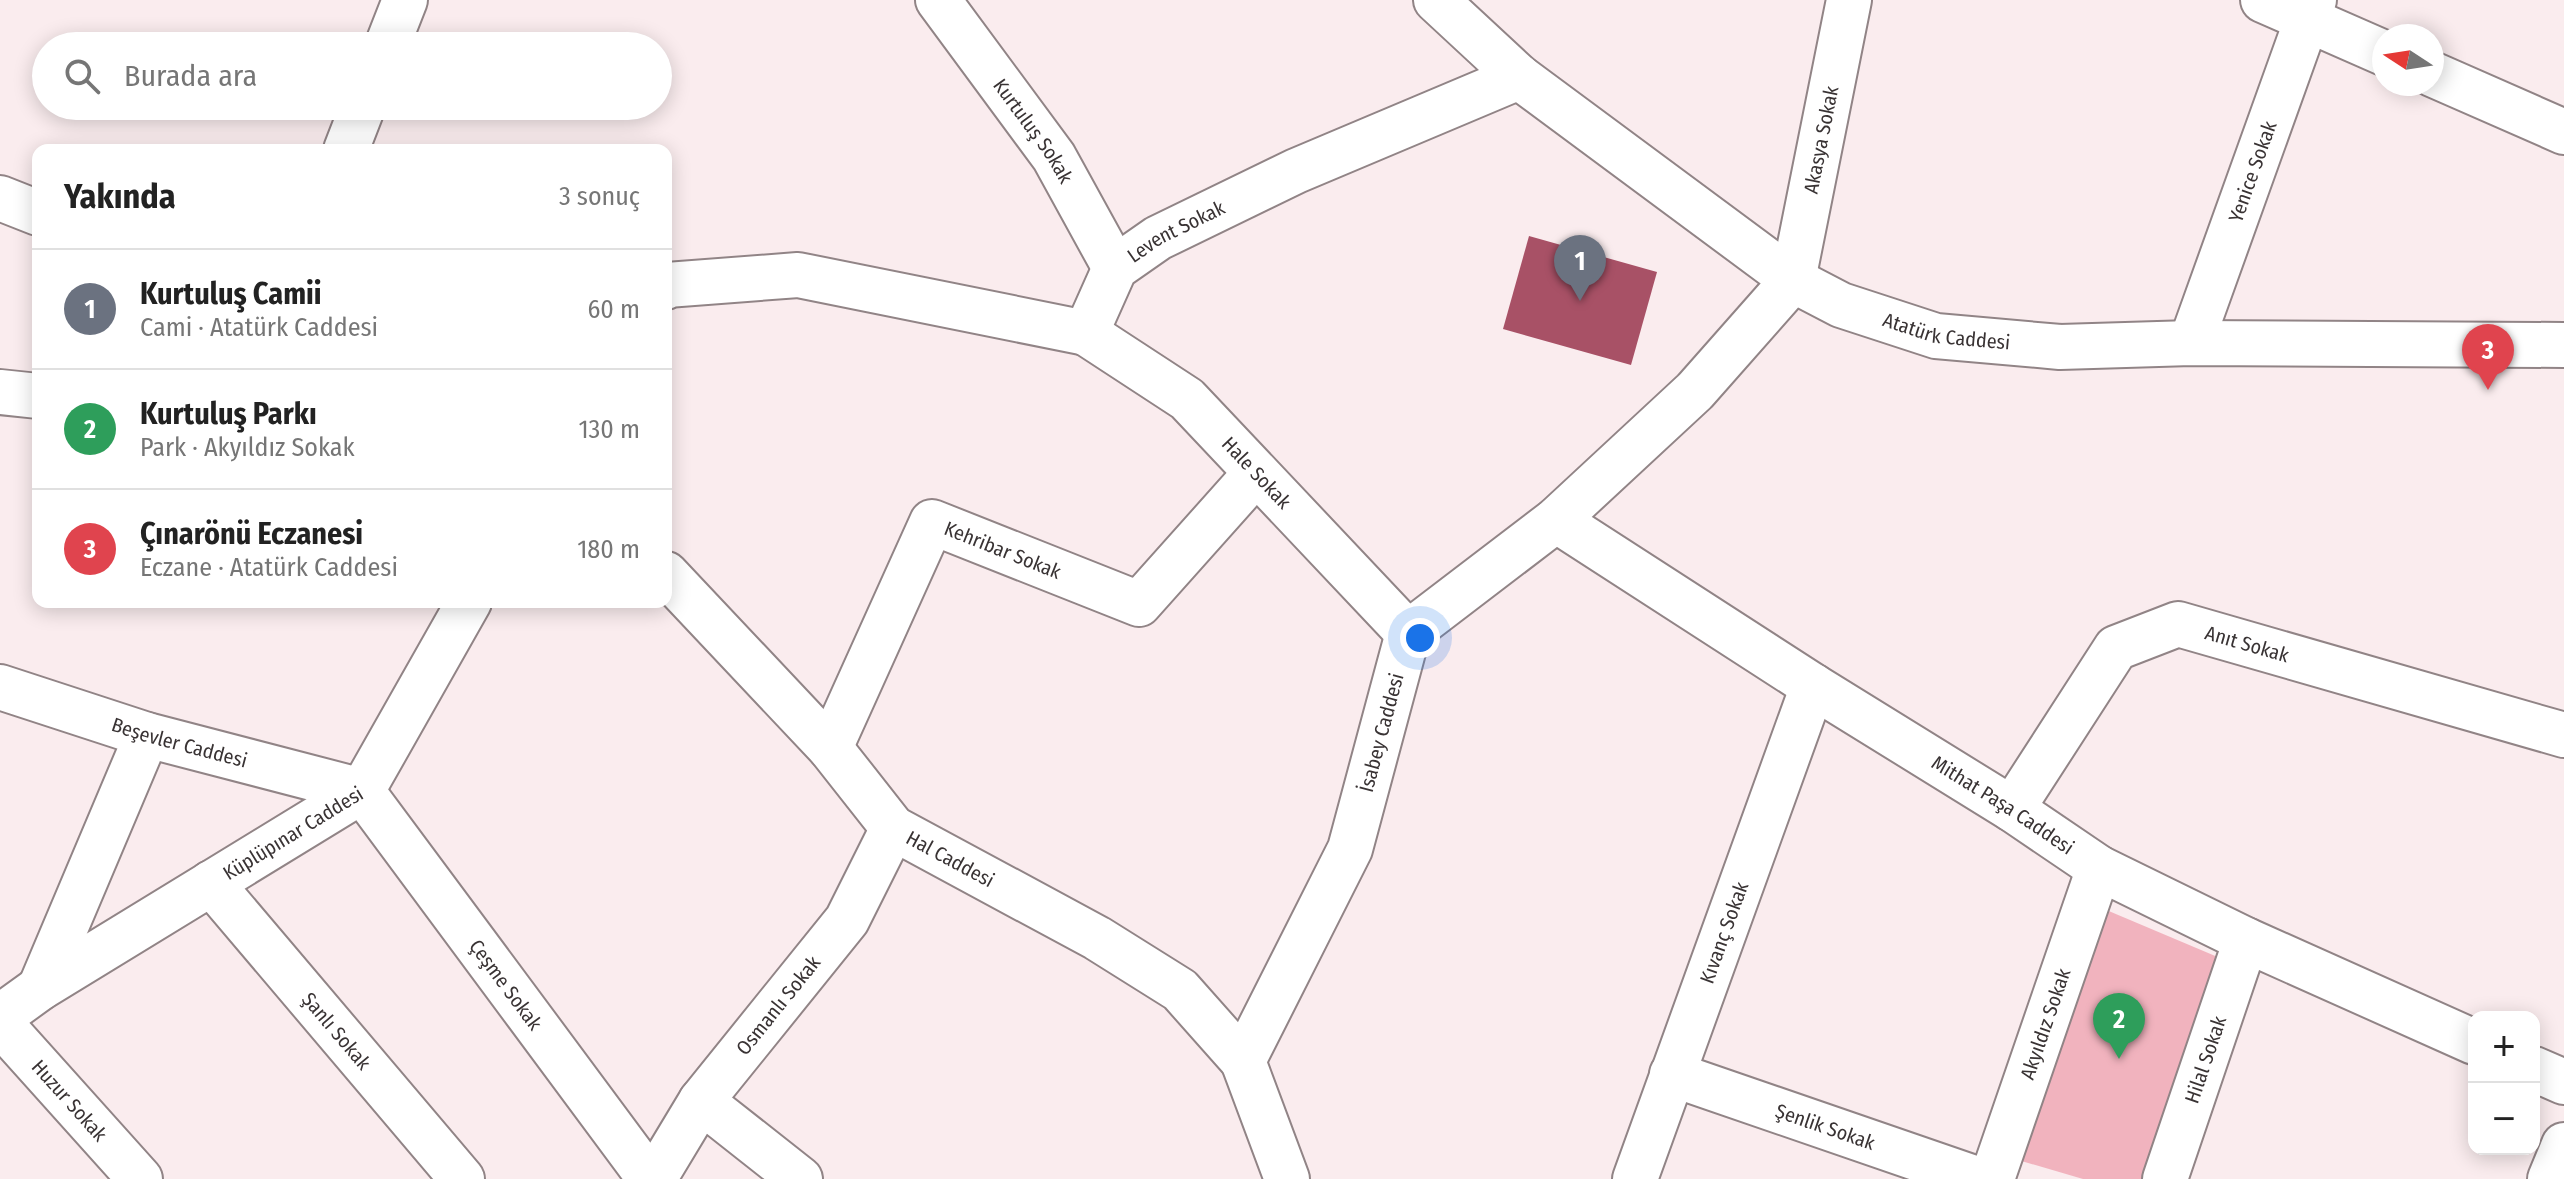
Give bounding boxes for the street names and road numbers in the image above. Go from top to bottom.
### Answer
street label: Kurtuluş Sokak [988,74,1078,188]
street label: Akasya Sokak [1799,83,1844,196]
street label: Yenice Sokak [2223,117,2282,225]
street label: Levent Sokak [1123,195,1229,268]
street label: Atatürk Caddesi [1880,308,2011,355]
street label: Hale Sokak [1217,432,1297,514]
street label: Kehribar Sokak [941,516,1065,584]
street label: Anıt Sokak [2202,620,2292,667]
street label: İsabey Caddesi [1354,670,1409,795]
street label: Beşevler Caddesi [109,712,250,773]
street label: Mithat Paşa Caddesi [1927,750,2078,859]
street label: Küplüpınar Caddesi [219,781,367,885]
street label: Hal Caddesi [902,825,998,892]
street label: Kıvanç Sokak [1695,878,1754,987]
street label: Çeşme Sokak [463,935,548,1035]
street label: Osmanlı Sokak [731,950,826,1060]
street label: Akyıldız Sokak [2015,965,2076,1083]
street label: Şanlı Sokak [296,987,376,1075]
street label: Hilal Sokak [2180,1012,2232,1106]
street label: Huzur Sokak [27,1055,113,1147]
street label: Şenlik Sokak [1772,1099,1879,1155]

